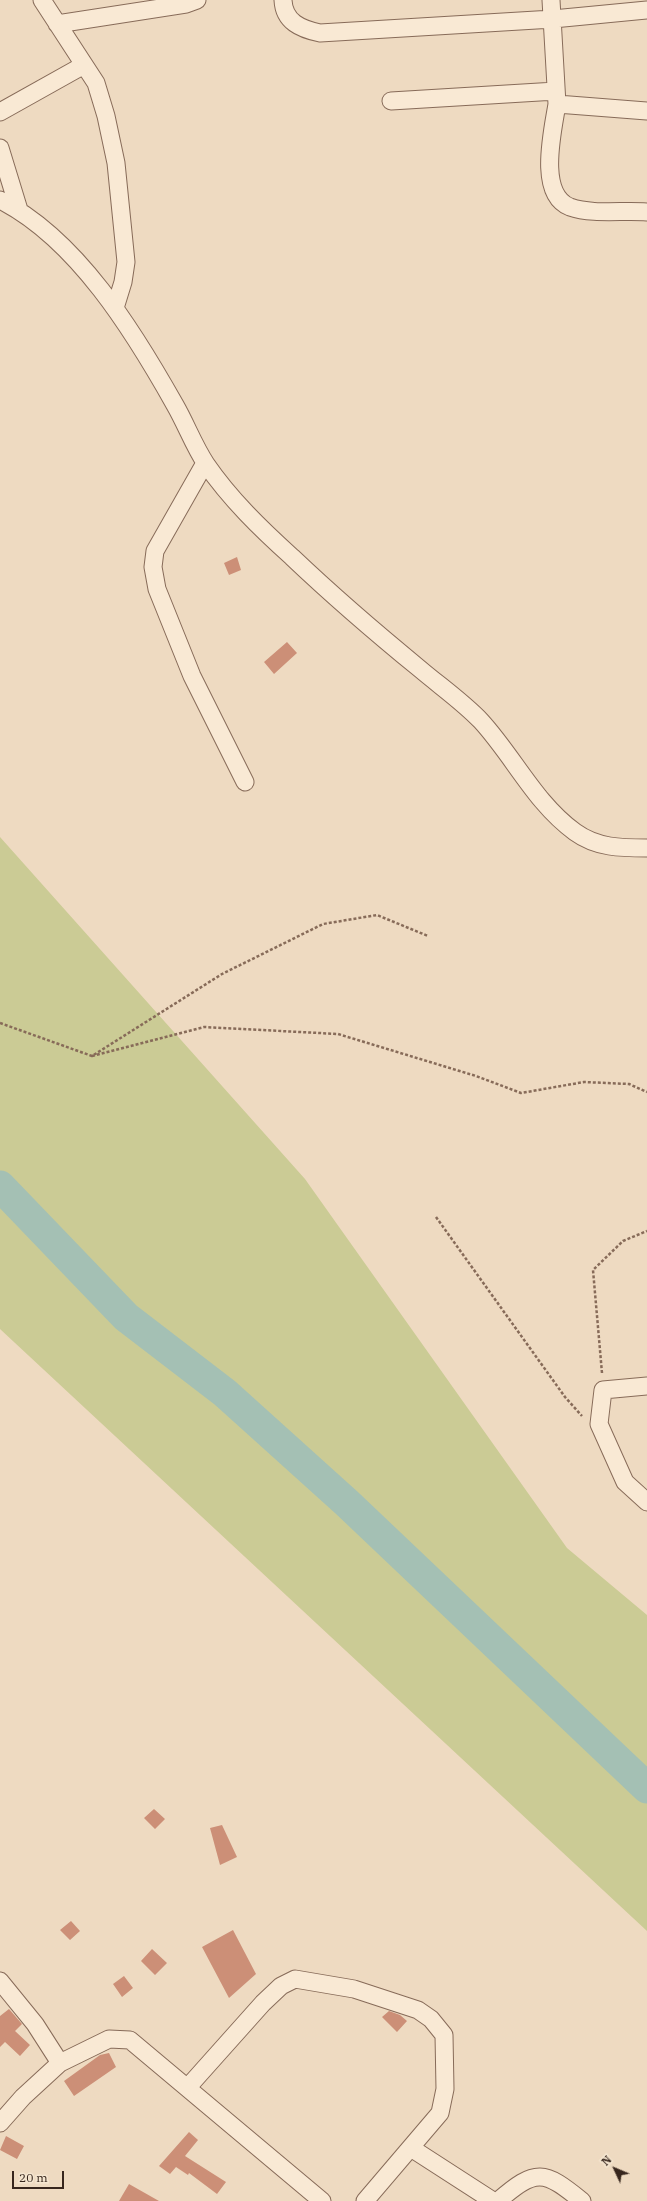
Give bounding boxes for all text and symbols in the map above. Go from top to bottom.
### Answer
north arrow [595,2149,635,2189]
text: N [598,2153,614,2169]
scale bar [14,2163,66,2189]
text: 20 m [19,2170,48,2185]

